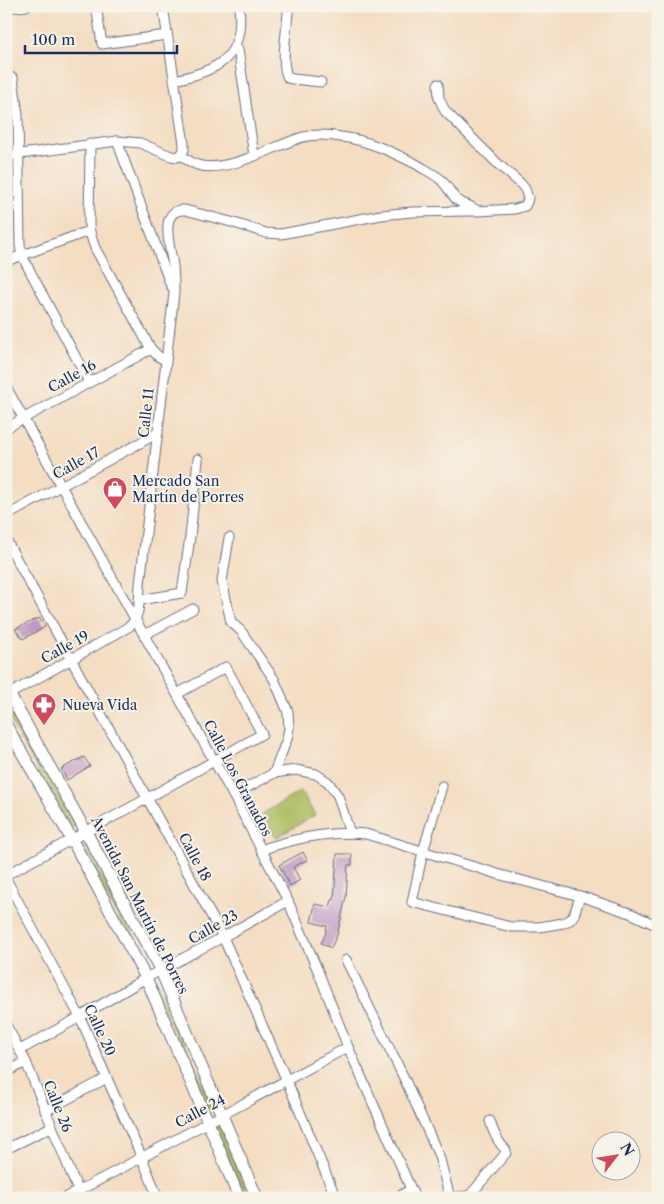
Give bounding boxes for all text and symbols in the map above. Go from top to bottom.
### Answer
scale bar [25,22,178,54]
text: 100 m [32,30,75,49]
street label: Calle 16 [45,355,99,397]
street label: Calle 11 [134,387,158,439]
street label: Calle 17 [49,443,103,483]
place label: Mercado San Martín de Porres [132,472,244,506]
shop icon: Mercado San Martín de Porres [102,476,128,510]
street label: Calle 19 [38,626,92,668]
pharmacy icon: Nueva Vida [31,692,57,726]
place label: Nueva Vida [62,696,138,714]
street label: Calle Los Granados [200,717,276,839]
street label: Avenida San Martín de Porres [87,812,193,997]
street label: Calle 18 [175,830,215,884]
street label: Calle 23 [185,906,241,948]
street label: Calle 20 [80,1001,120,1059]
street label: Calle 26 [39,1077,77,1135]
street label: Calle 24 [172,1090,228,1132]
north arrow [592,1132,642,1182]
text: N [616,1139,638,1159]

